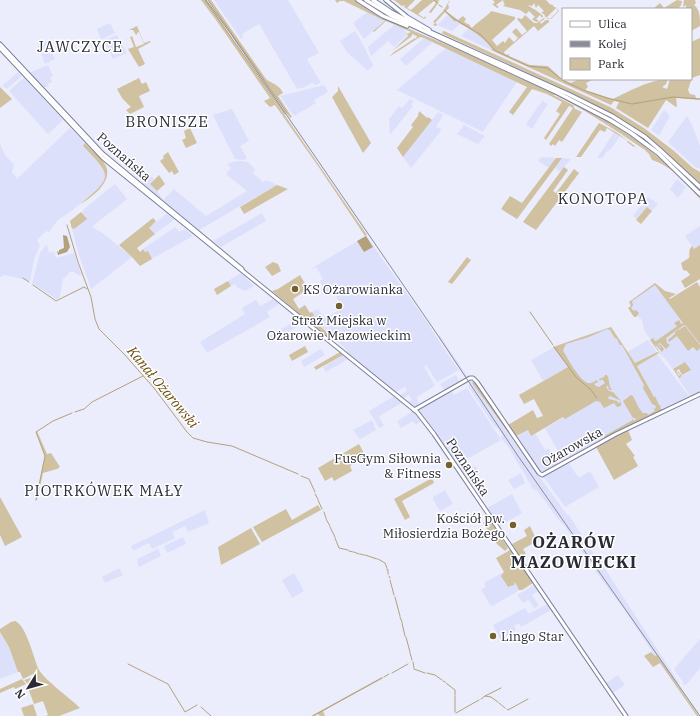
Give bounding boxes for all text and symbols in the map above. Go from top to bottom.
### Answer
legend [562,8,692,80]
text: Ulica [598,16,627,31]
text: Kolej [598,36,627,51]
district label: JAWCZYCE [37,37,123,56]
text: Park [598,56,624,71]
district label: BRONISZE [125,112,209,131]
street label: Poznańska [93,129,155,185]
district label: KONOTOPA [558,189,648,208]
place label: KS Ożarowianka [303,281,403,298]
marker: KS Ożarowianka [290,284,300,294]
marker: Straż Miejska w Ożarowie Mazowieckim [334,301,344,311]
place label: Straż Miejska w Ożarowie Mazowieckim [267,312,411,344]
water label: Kanał Ożarowski [123,342,203,432]
street label: Ożarowska [539,423,605,471]
street label: Poznańska [442,435,494,499]
place label: FusGym Siłownia & Fitness [334,450,441,482]
marker: FusGym Siłownia & Fitness [444,460,454,470]
district label: PIOTRKÓWEK MAŁY [24,481,184,500]
place label: Kościół pw. Miłosierdzia Bożego [383,510,505,542]
marker: Kościół pw. Miłosierdzia Bożego [508,520,518,530]
district label: OŻARÓW MAZOWIECKI [511,531,637,573]
place label: Lingo Star [501,628,564,645]
marker: Lingo Star [488,631,498,641]
north arrow [8,668,48,708]
text: N [12,686,28,702]

